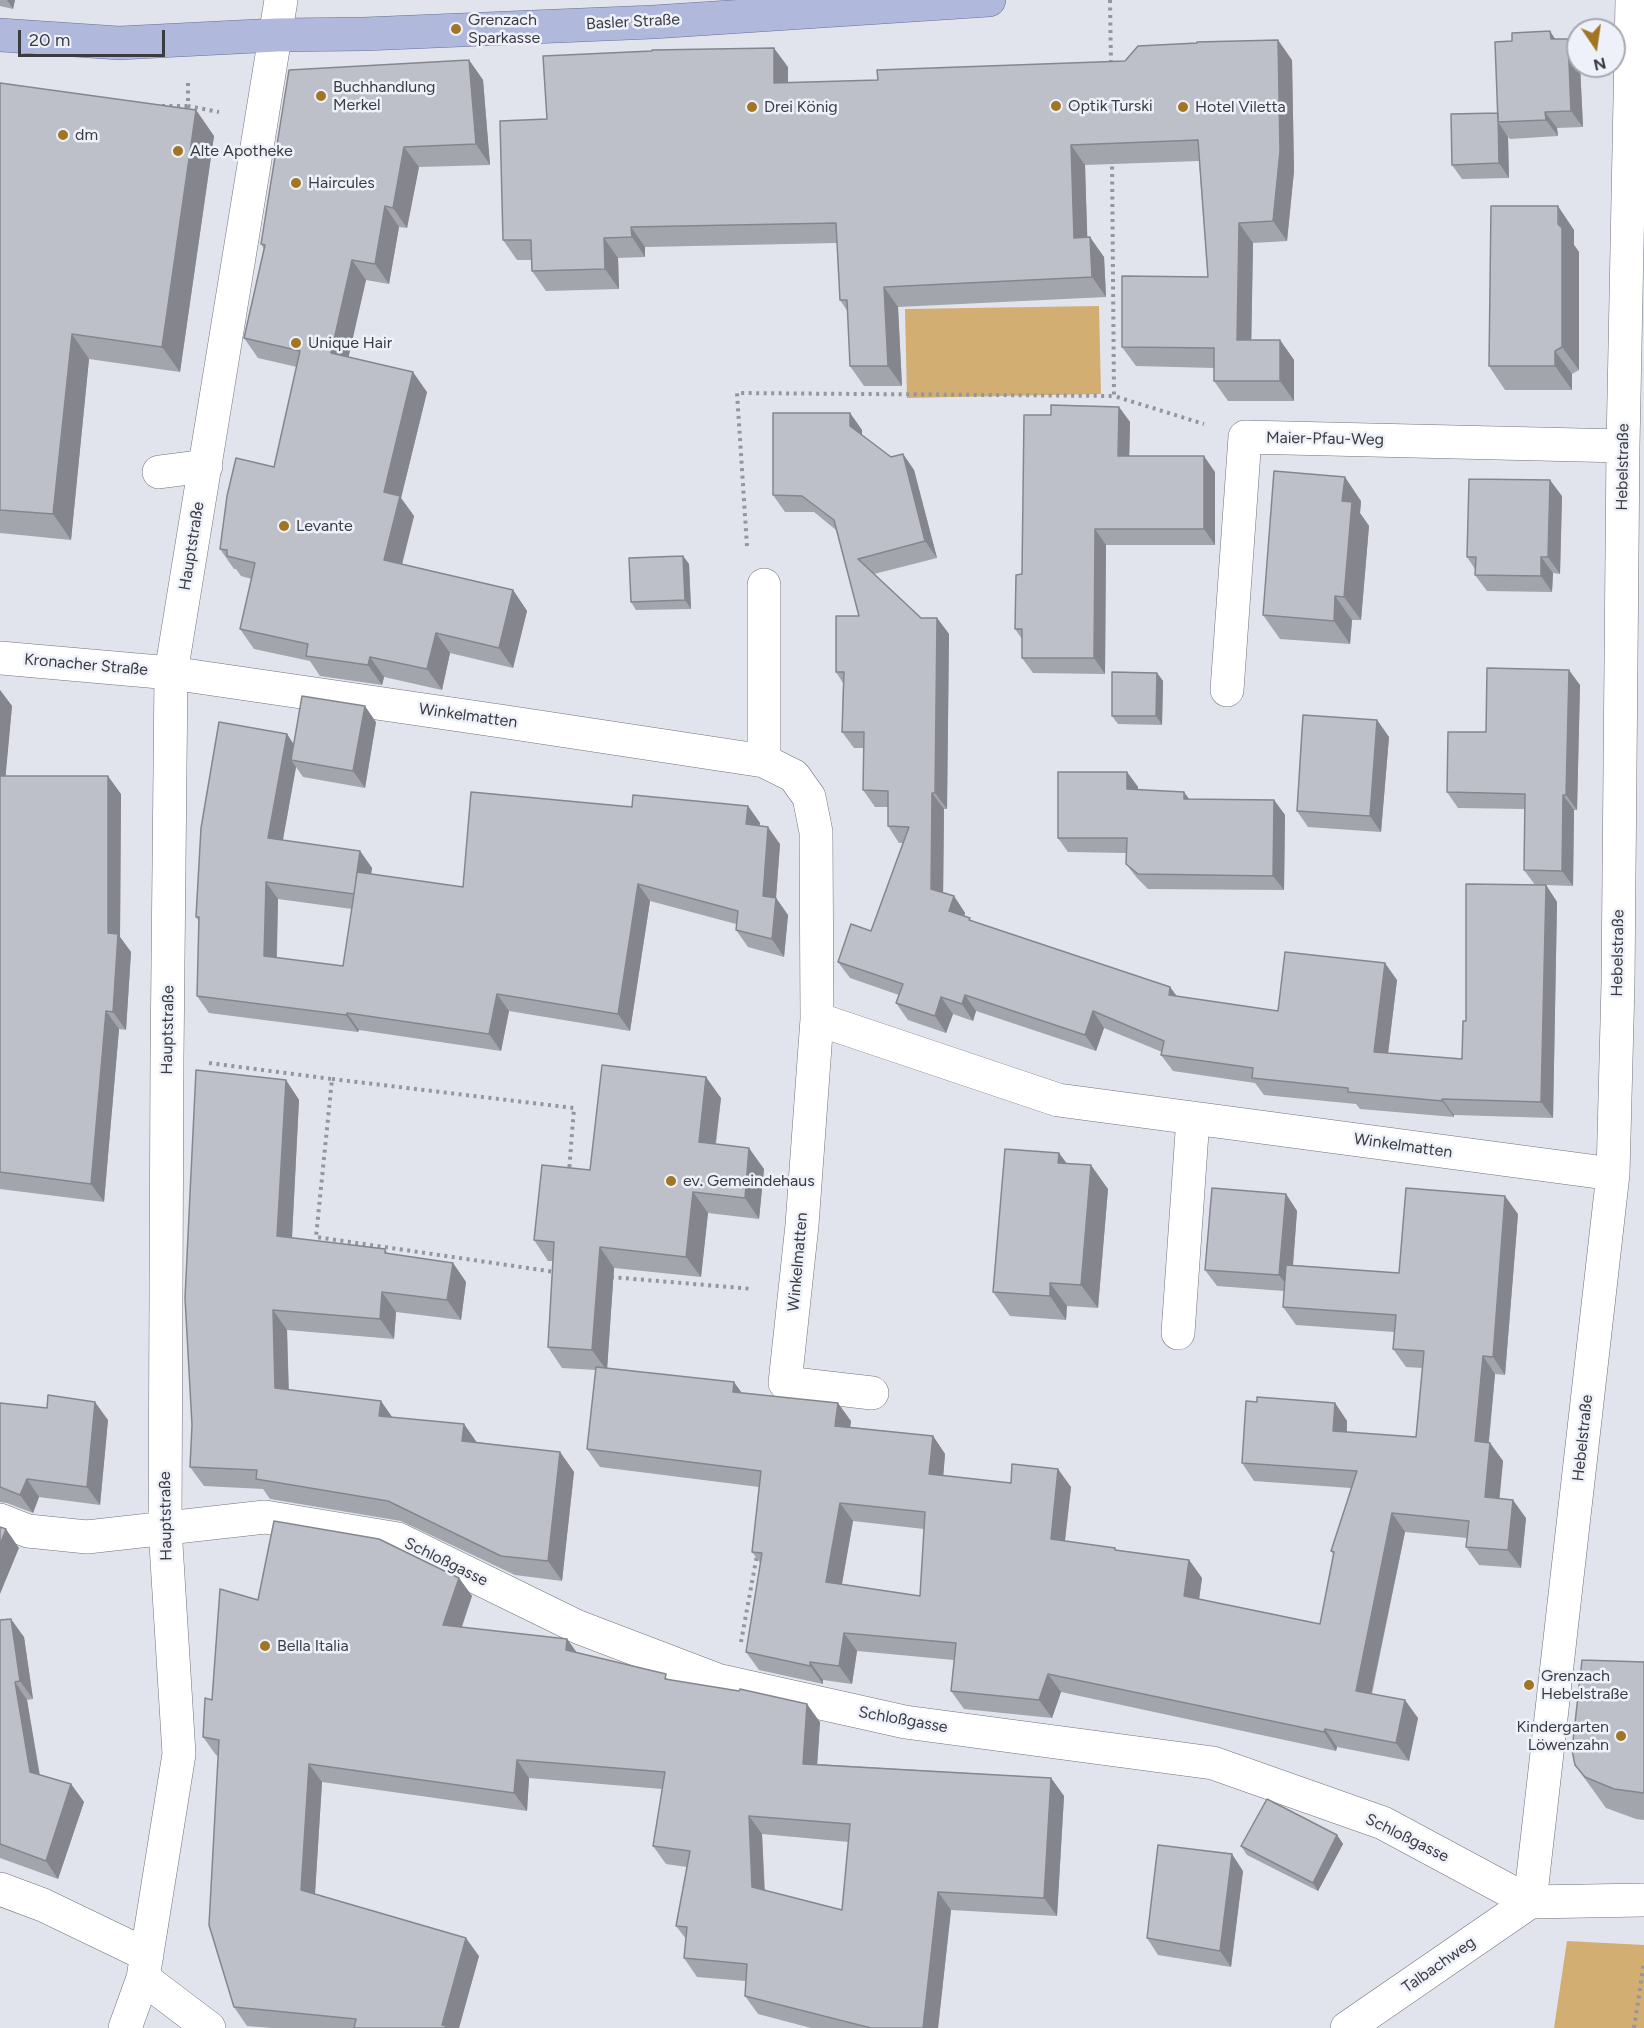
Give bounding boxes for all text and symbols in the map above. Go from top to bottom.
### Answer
place label: Grenzach Sparkasse [468,10,540,48]
street label: Basler Straße [585,10,681,34]
scale bar [21,18,168,56]
north arrow [1566,18,1626,78]
marker: Grenzach Sparkasse [449,22,463,36]
text: 20 m [29,29,70,51]
text: N [1592,53,1608,75]
place label: Buchhandlung Merkel [333,77,435,115]
marker: Buchhandlung Merkel [314,89,328,103]
place label: Optik Turski [1068,96,1153,116]
place label: Drei König [764,97,838,117]
place label: Hotel Viletta [1195,97,1286,117]
marker: Optik Turski [1049,99,1063,113]
marker: Drei König [745,100,759,114]
marker: Hotel Viletta [1176,100,1190,114]
place label: dm [75,125,98,145]
marker: dm [56,128,70,142]
place label: Alte Apotheke [190,141,293,161]
marker: Alte Apotheke [171,144,185,158]
place label: Haircules [308,173,375,193]
marker: Haircules [289,176,303,190]
place label: Unique Hair [308,333,392,353]
marker: Unique Hair [289,336,303,350]
street label: Hebelstraße [1613,423,1633,511]
street label: Maier-Pfau-Weg [1266,428,1384,450]
street label: Hauptstraße [176,500,208,592]
place label: Levante [296,516,353,536]
marker: Levante [277,519,291,533]
street label: Kronacher Straße [23,650,149,680]
street label: Winkelmatten [417,700,519,732]
street label: Hebelstraße [1608,909,1628,997]
street label: Hauptstraße [158,985,178,1075]
street label: Winkelmatten [1352,1130,1454,1162]
place label: ev. Gemeindehaus [683,1171,815,1191]
marker: ev. Gemeindehaus [664,1174,678,1188]
street label: Winkelmatten [784,1212,812,1312]
street label: Hebelstraße [1569,1394,1597,1482]
street label: Hauptstraße [156,1471,176,1561]
street label: Schloßgasse [401,1534,491,1590]
place label: Bella Italia [277,1636,349,1656]
marker: Bella Italia [258,1639,272,1653]
place label: Grenzach Hebelstraße [1541,1666,1628,1704]
marker: Grenzach Hebelstraße [1522,1678,1536,1692]
street label: Schloßgasse [857,1703,949,1737]
place label: Kindergarten Löwenzahn [1516,1717,1609,1755]
marker: Kindergarten Löwenzahn [1614,1729,1628,1743]
street label: Schloßgasse [1362,1810,1452,1866]
street label: Talbachweg [1399,1933,1479,1997]

